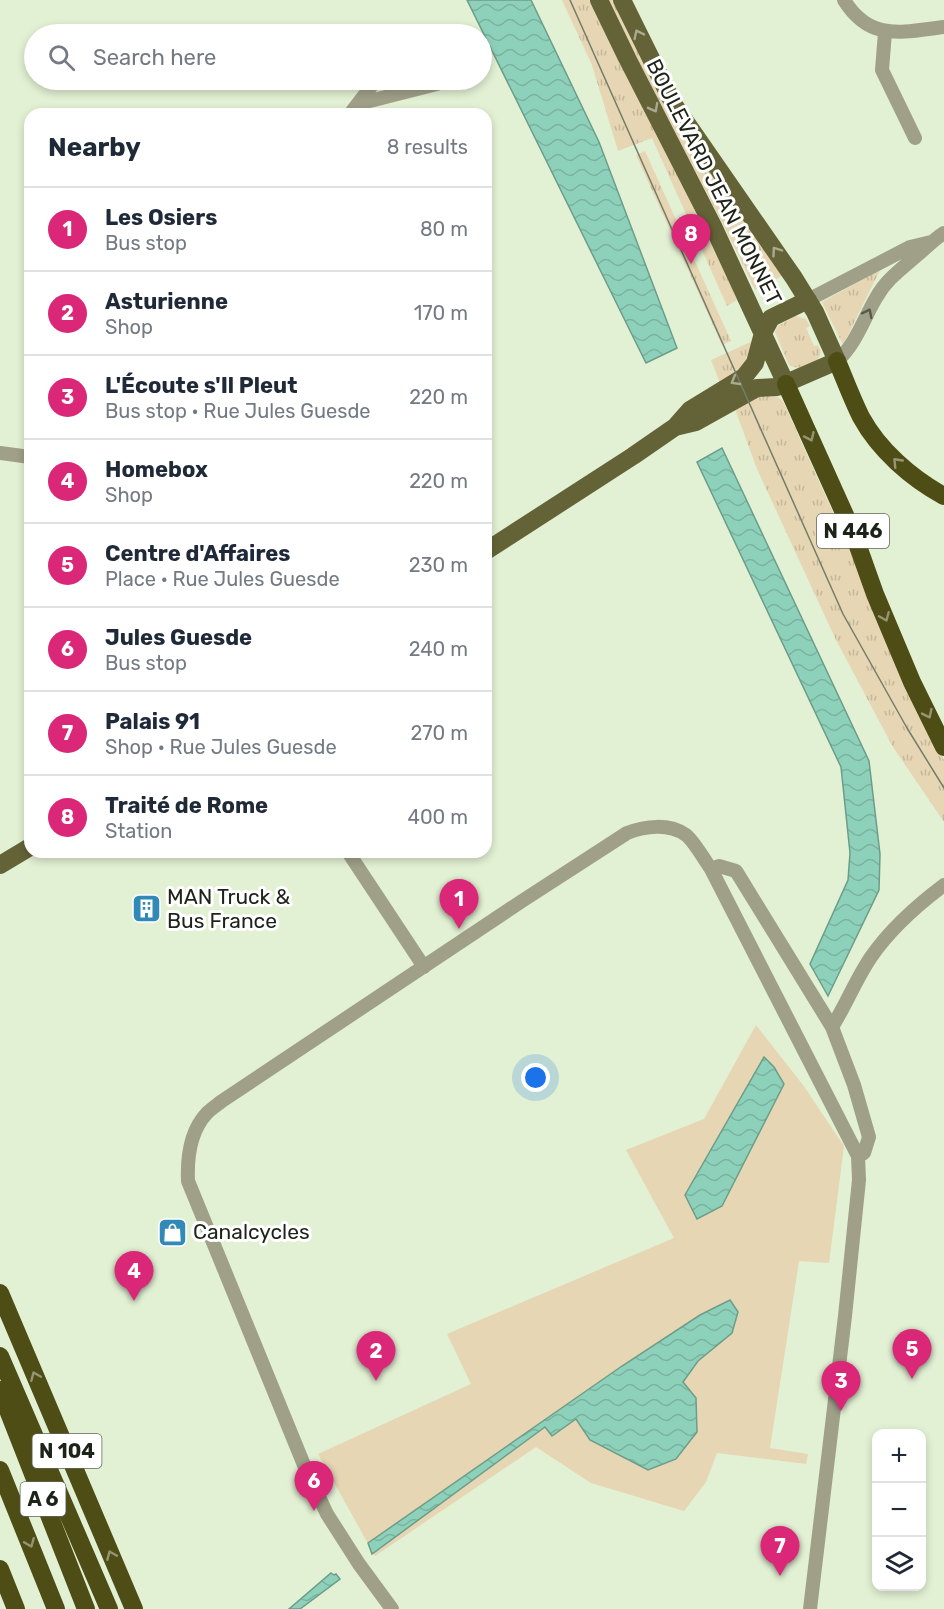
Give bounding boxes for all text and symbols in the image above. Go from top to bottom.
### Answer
search box [24,24,492,90]
one-way arrow [634,29,646,40]
icon: search [45,41,78,74]
text: Search here [93,44,216,71]
street label: BOULEVARD JEAN MONNET [641,55,787,309]
one-way arrow [647,102,658,113]
text: Nearby [48,132,141,163]
text: 8 results [387,135,468,159]
text: Les Osiers [105,204,217,231]
pin: 8 [672,214,710,264]
text: 1 [63,217,72,241]
text: 80 m [420,217,468,241]
text: Bus stop [105,231,187,255]
one-way arrow [772,247,783,258]
text: Asturienne [105,288,228,315]
text: 2 [61,301,74,325]
text: 170 m [414,301,468,325]
one-way arrow [861,308,872,319]
text: Shop [105,315,153,339]
text: L'Écoute s'Il Pleut [105,372,297,399]
one-way arrow [731,374,742,386]
text: 3 [61,385,74,409]
text: 220 m [409,385,468,409]
text: Bus stop · Rue Jules Guesde [105,399,371,423]
one-way arrow [803,431,815,442]
text: Homebox [105,456,208,483]
one-way arrow [894,458,905,469]
text: 4 [61,469,74,493]
text: 220 m [409,469,468,493]
text: Shop [105,483,153,507]
road number: N 446 [817,514,889,548]
text: Centre d'Affaires [105,540,291,567]
text: 5 [61,553,74,577]
text: 230 m [409,553,468,577]
text: Place · Rue Jules Guesde [105,567,340,591]
one-way arrow [878,611,890,622]
text: Jules Guesde [105,624,252,651]
text: 6 [61,637,74,661]
text: 240 m [409,637,468,661]
text: Bus stop [105,651,187,675]
text: Palais 91 [105,708,200,735]
one-way arrow [921,708,932,719]
text: 7 [62,721,73,745]
text: 270 m [411,721,468,745]
text: Shop · Rue Jules Guesde [105,735,337,759]
text: Traité de Rome [105,792,268,819]
text: 8 [61,805,74,829]
text: 400 m [408,805,468,829]
text: Station [105,819,172,843]
pin: 1 [440,880,478,929]
place label: MAN Truck & Bus France [167,884,290,933]
building icon: MAN Truck & Bus France [130,893,162,925]
your location [521,1063,550,1092]
shop icon: Canalcycles [156,1216,188,1248]
place label: Canalcycles [193,1219,310,1244]
pin: 4 [114,1252,154,1301]
pin: 5 [892,1330,932,1379]
pin: 2 [356,1332,395,1381]
pin: 3 [822,1362,860,1411]
one-way arrow [30,1371,42,1382]
map controls [872,1429,926,1591]
button: + [872,1429,926,1483]
road number: N 104 [32,1434,101,1468]
pin: 6 [294,1462,334,1511]
road number: A 6 [20,1482,66,1516]
button: − [872,1483,926,1537]
pin: 7 [760,1526,800,1576]
one-way arrow [23,1537,35,1548]
button: layers [872,1537,926,1591]
one-way arrow [106,1551,118,1562]

